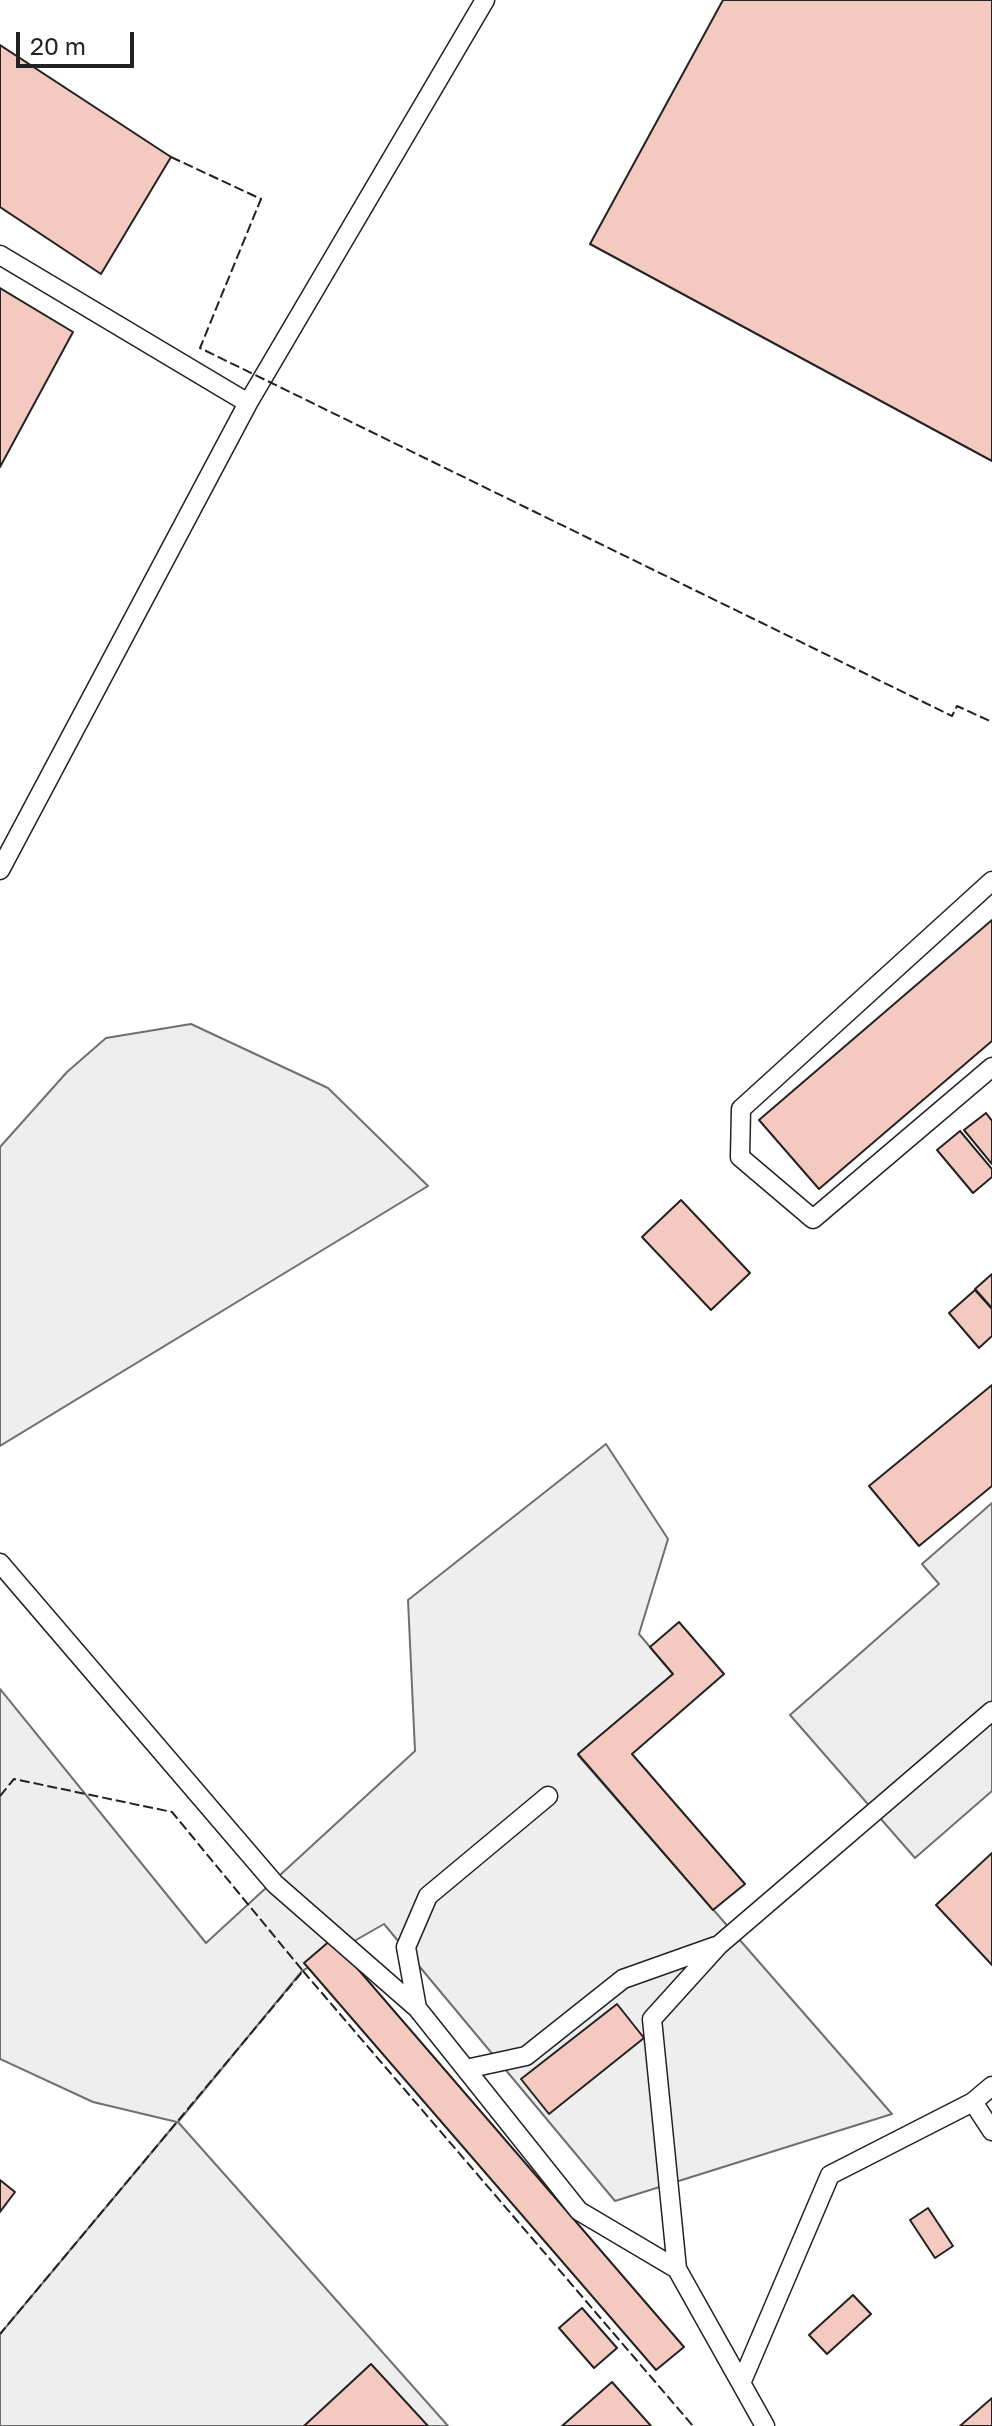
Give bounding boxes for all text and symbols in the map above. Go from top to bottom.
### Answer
scale bar [20,16,138,66]
text: 20 m [30,31,86,60]

